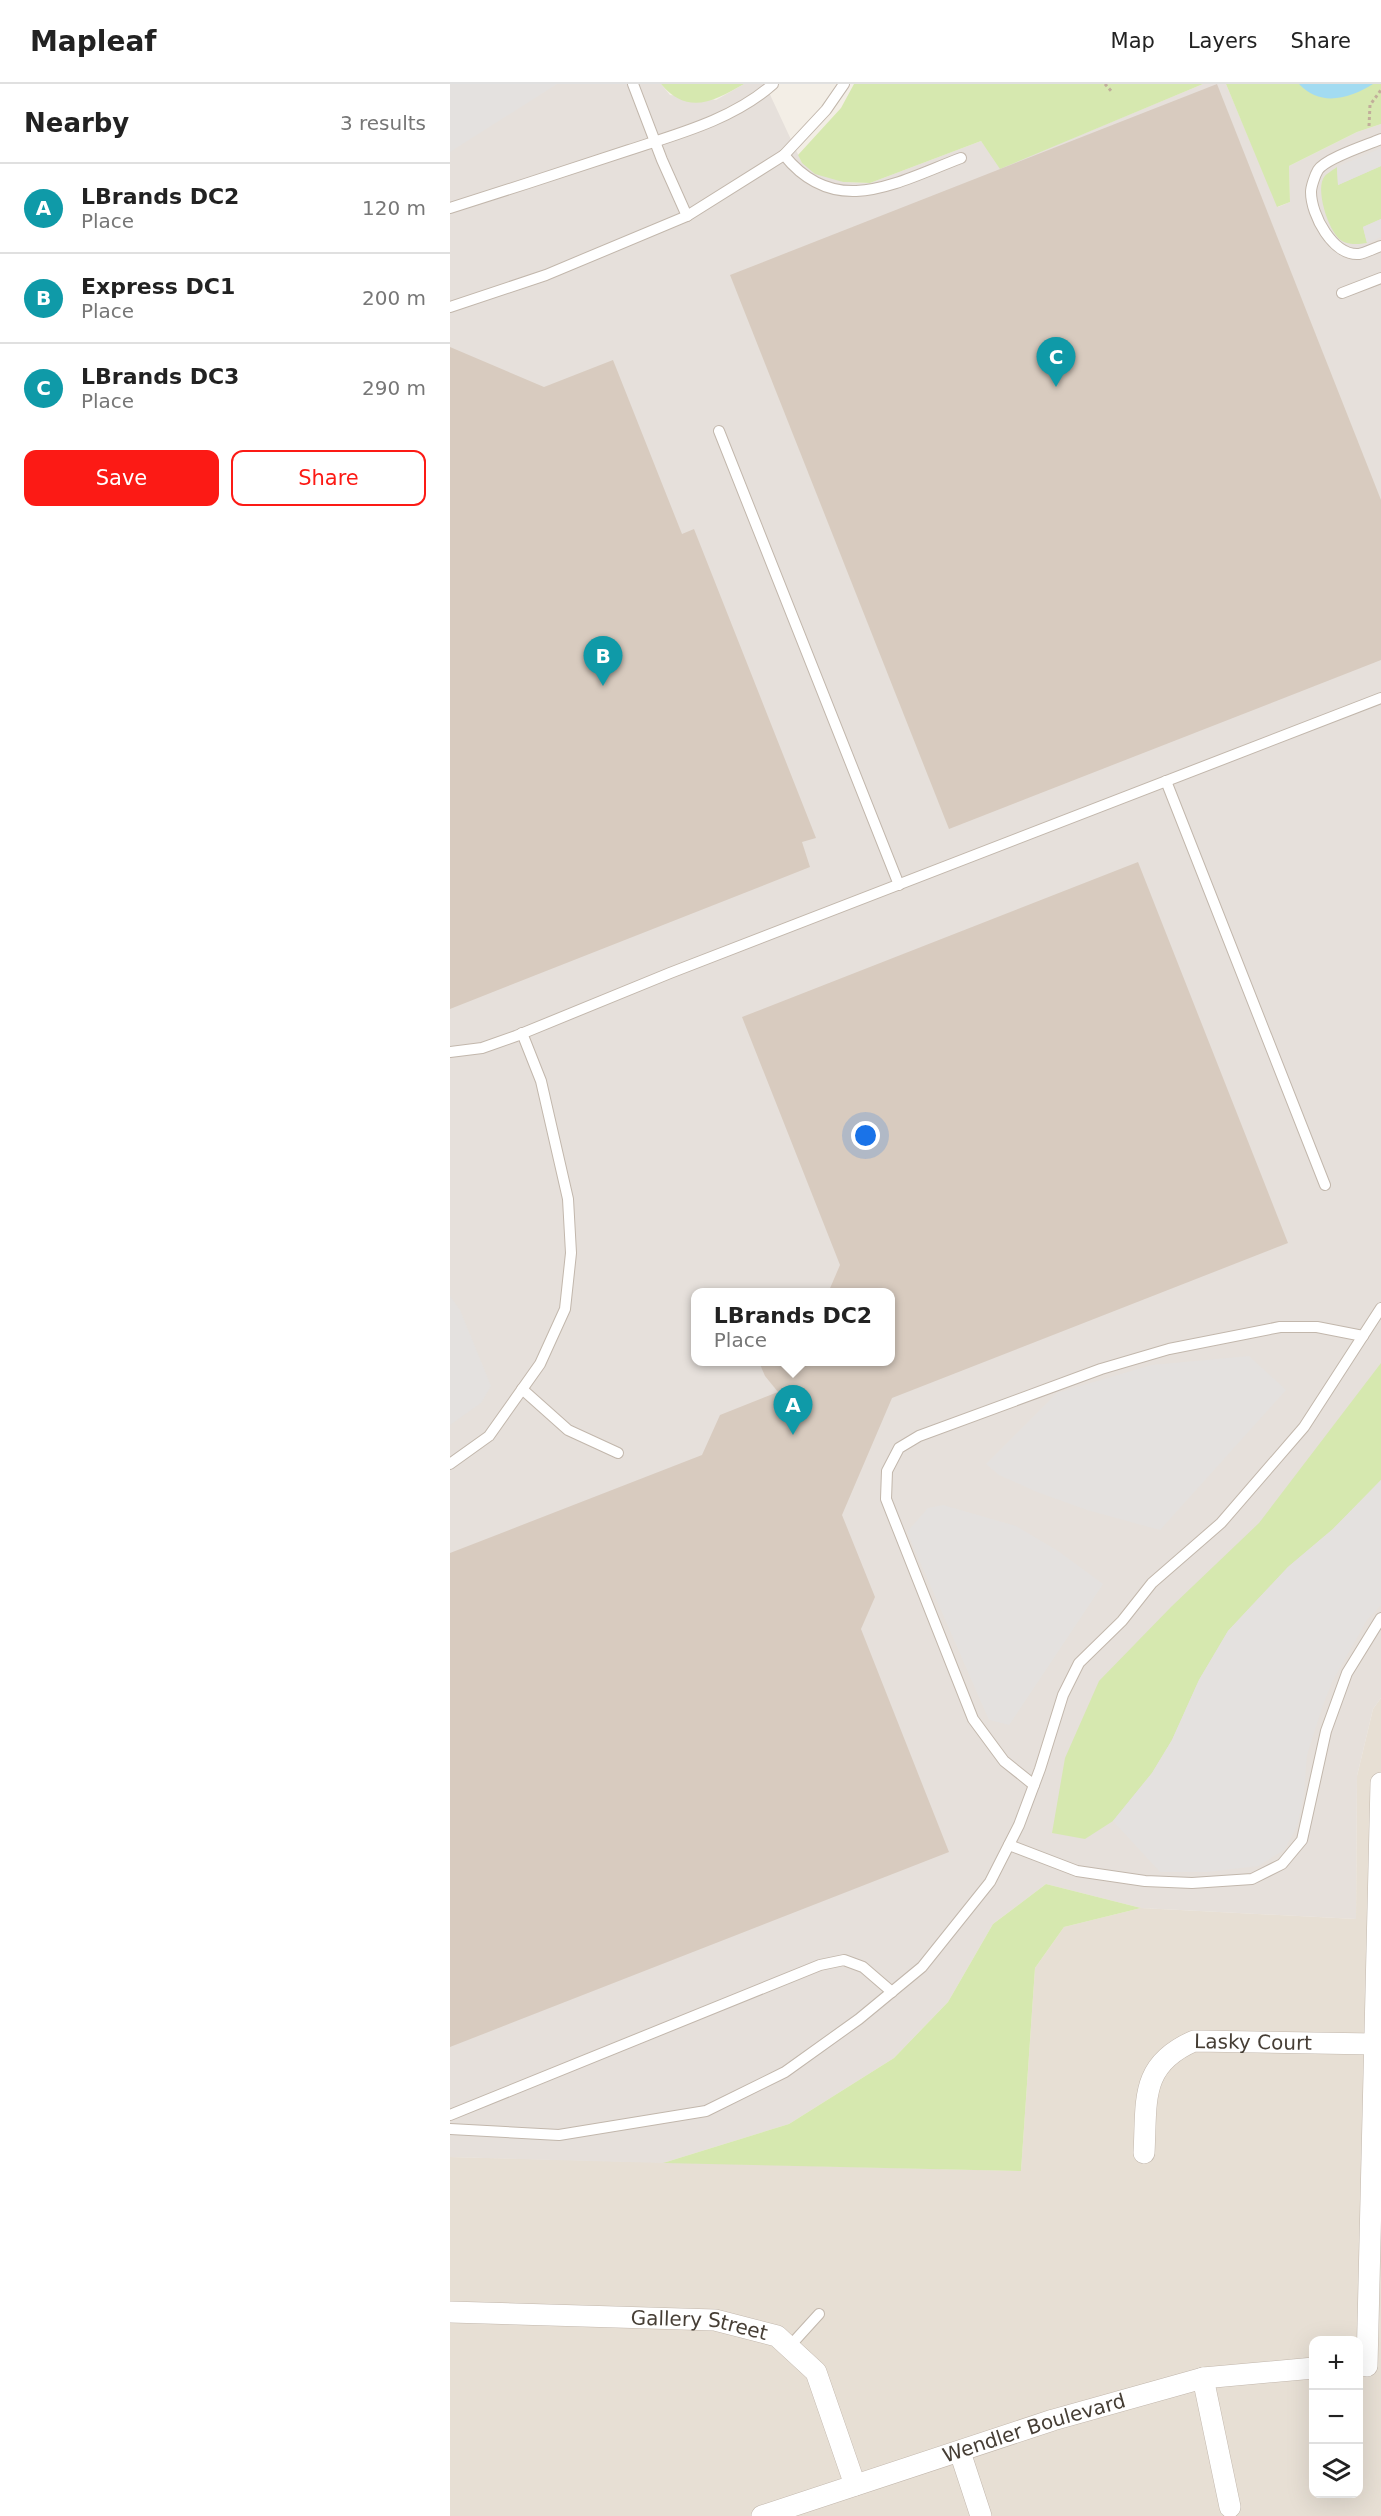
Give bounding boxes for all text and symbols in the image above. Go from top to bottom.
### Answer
text: Mapleaf [30,25,156,58]
text: Map [1111,29,1155,53]
text: Layers [1188,29,1257,53]
text: Share [1290,29,1351,53]
text: Nearby [24,108,129,138]
text: 3 results [340,111,426,135]
text: LBrands DC2 [81,184,239,209]
text: A [36,196,51,220]
text: 120 m [362,196,426,220]
text: Place [81,209,134,233]
text: Express DC1 [81,274,235,299]
text: B [36,286,51,310]
text: 200 m [362,286,426,310]
text: Place [81,299,134,323]
pin: C [1036,338,1076,387]
text: LBrands DC3 [81,364,239,389]
text: C [36,376,51,400]
text: 290 m [362,376,426,400]
text: Place [81,389,134,413]
button: Save [24,450,219,506]
button: Share [231,450,426,506]
pin: B [584,636,622,686]
your location [851,1121,880,1150]
popup [691,1288,895,1366]
text: LBrands DC2 [714,1303,872,1328]
text: Place [714,1328,767,1352]
pin: A [774,1386,812,1435]
street label: Lasky Court [1194,2029,1312,2055]
street label: Gallery Street [630,2305,771,2345]
map controls [1309,2336,1363,2498]
button: + [1309,2336,1363,2390]
street label: Wendler Boulevard [940,2388,1128,2468]
button: − [1309,2390,1363,2444]
button: layers [1309,2444,1363,2498]

